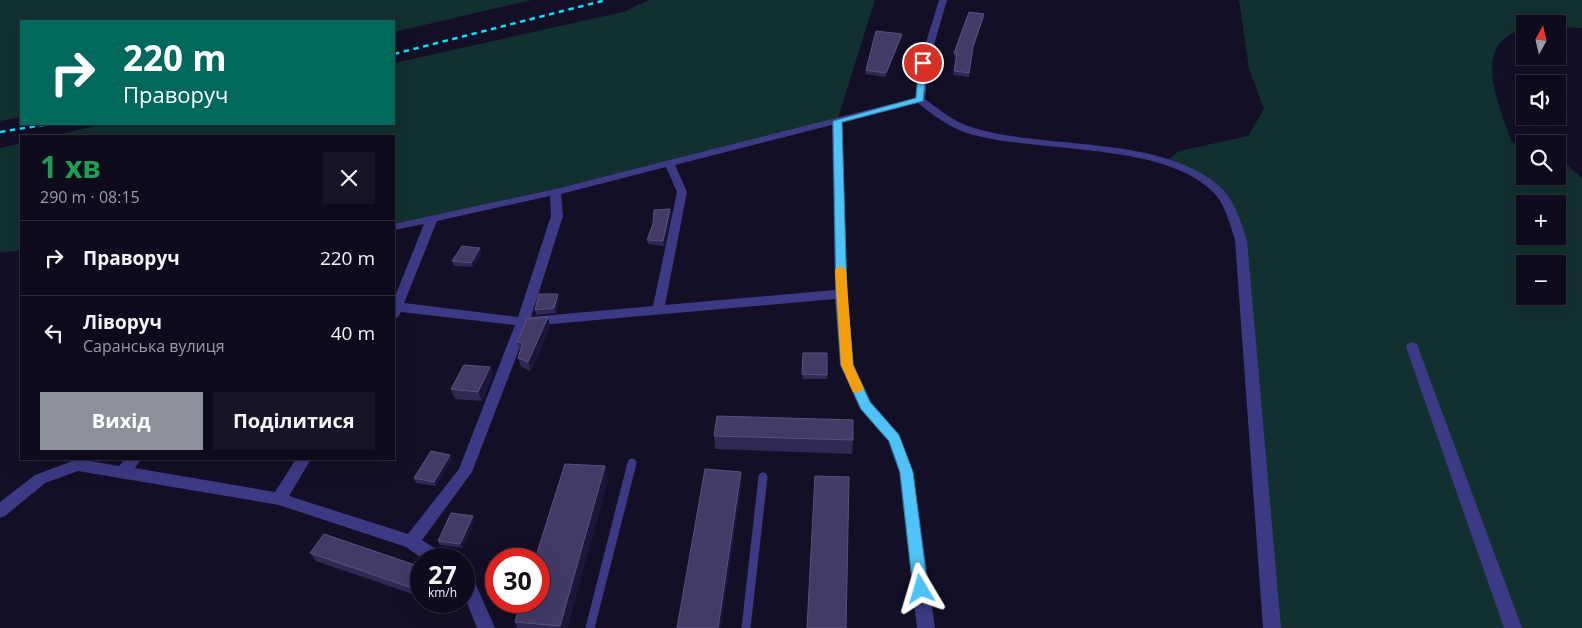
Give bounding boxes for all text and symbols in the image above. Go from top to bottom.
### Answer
north arrow [1516,15,1566,65]
map controls [1516,15,1566,305]
text: 220 m [123,34,227,81]
icon: right [40,40,105,105]
pin [902,42,944,84]
icon: arrive [909,49,937,77]
button: sound [1516,75,1566,125]
text: Праворуч [123,79,228,109]
button: search [1516,135,1566,185]
text: 1 хв [40,146,101,187]
button: close [323,152,375,204]
text: 290 m · 08:15 [40,186,140,208]
button: + [1516,195,1566,245]
icon: right [40,244,68,272]
text: Праворуч [83,245,180,271]
text: 220 m [320,245,375,271]
button: − [1516,255,1566,305]
text: Ліворуч [83,309,162,335]
icon: left [40,319,68,347]
text: 40 m [331,320,375,346]
text: Саранська вулиця [83,335,225,357]
button: Вихід [40,392,203,450]
button: Поділитися [213,392,375,450]
speed limit sign: 30 [485,548,550,613]
text: 27 [428,557,457,591]
position arrow [894,562,946,614]
text: km/h [428,584,457,601]

